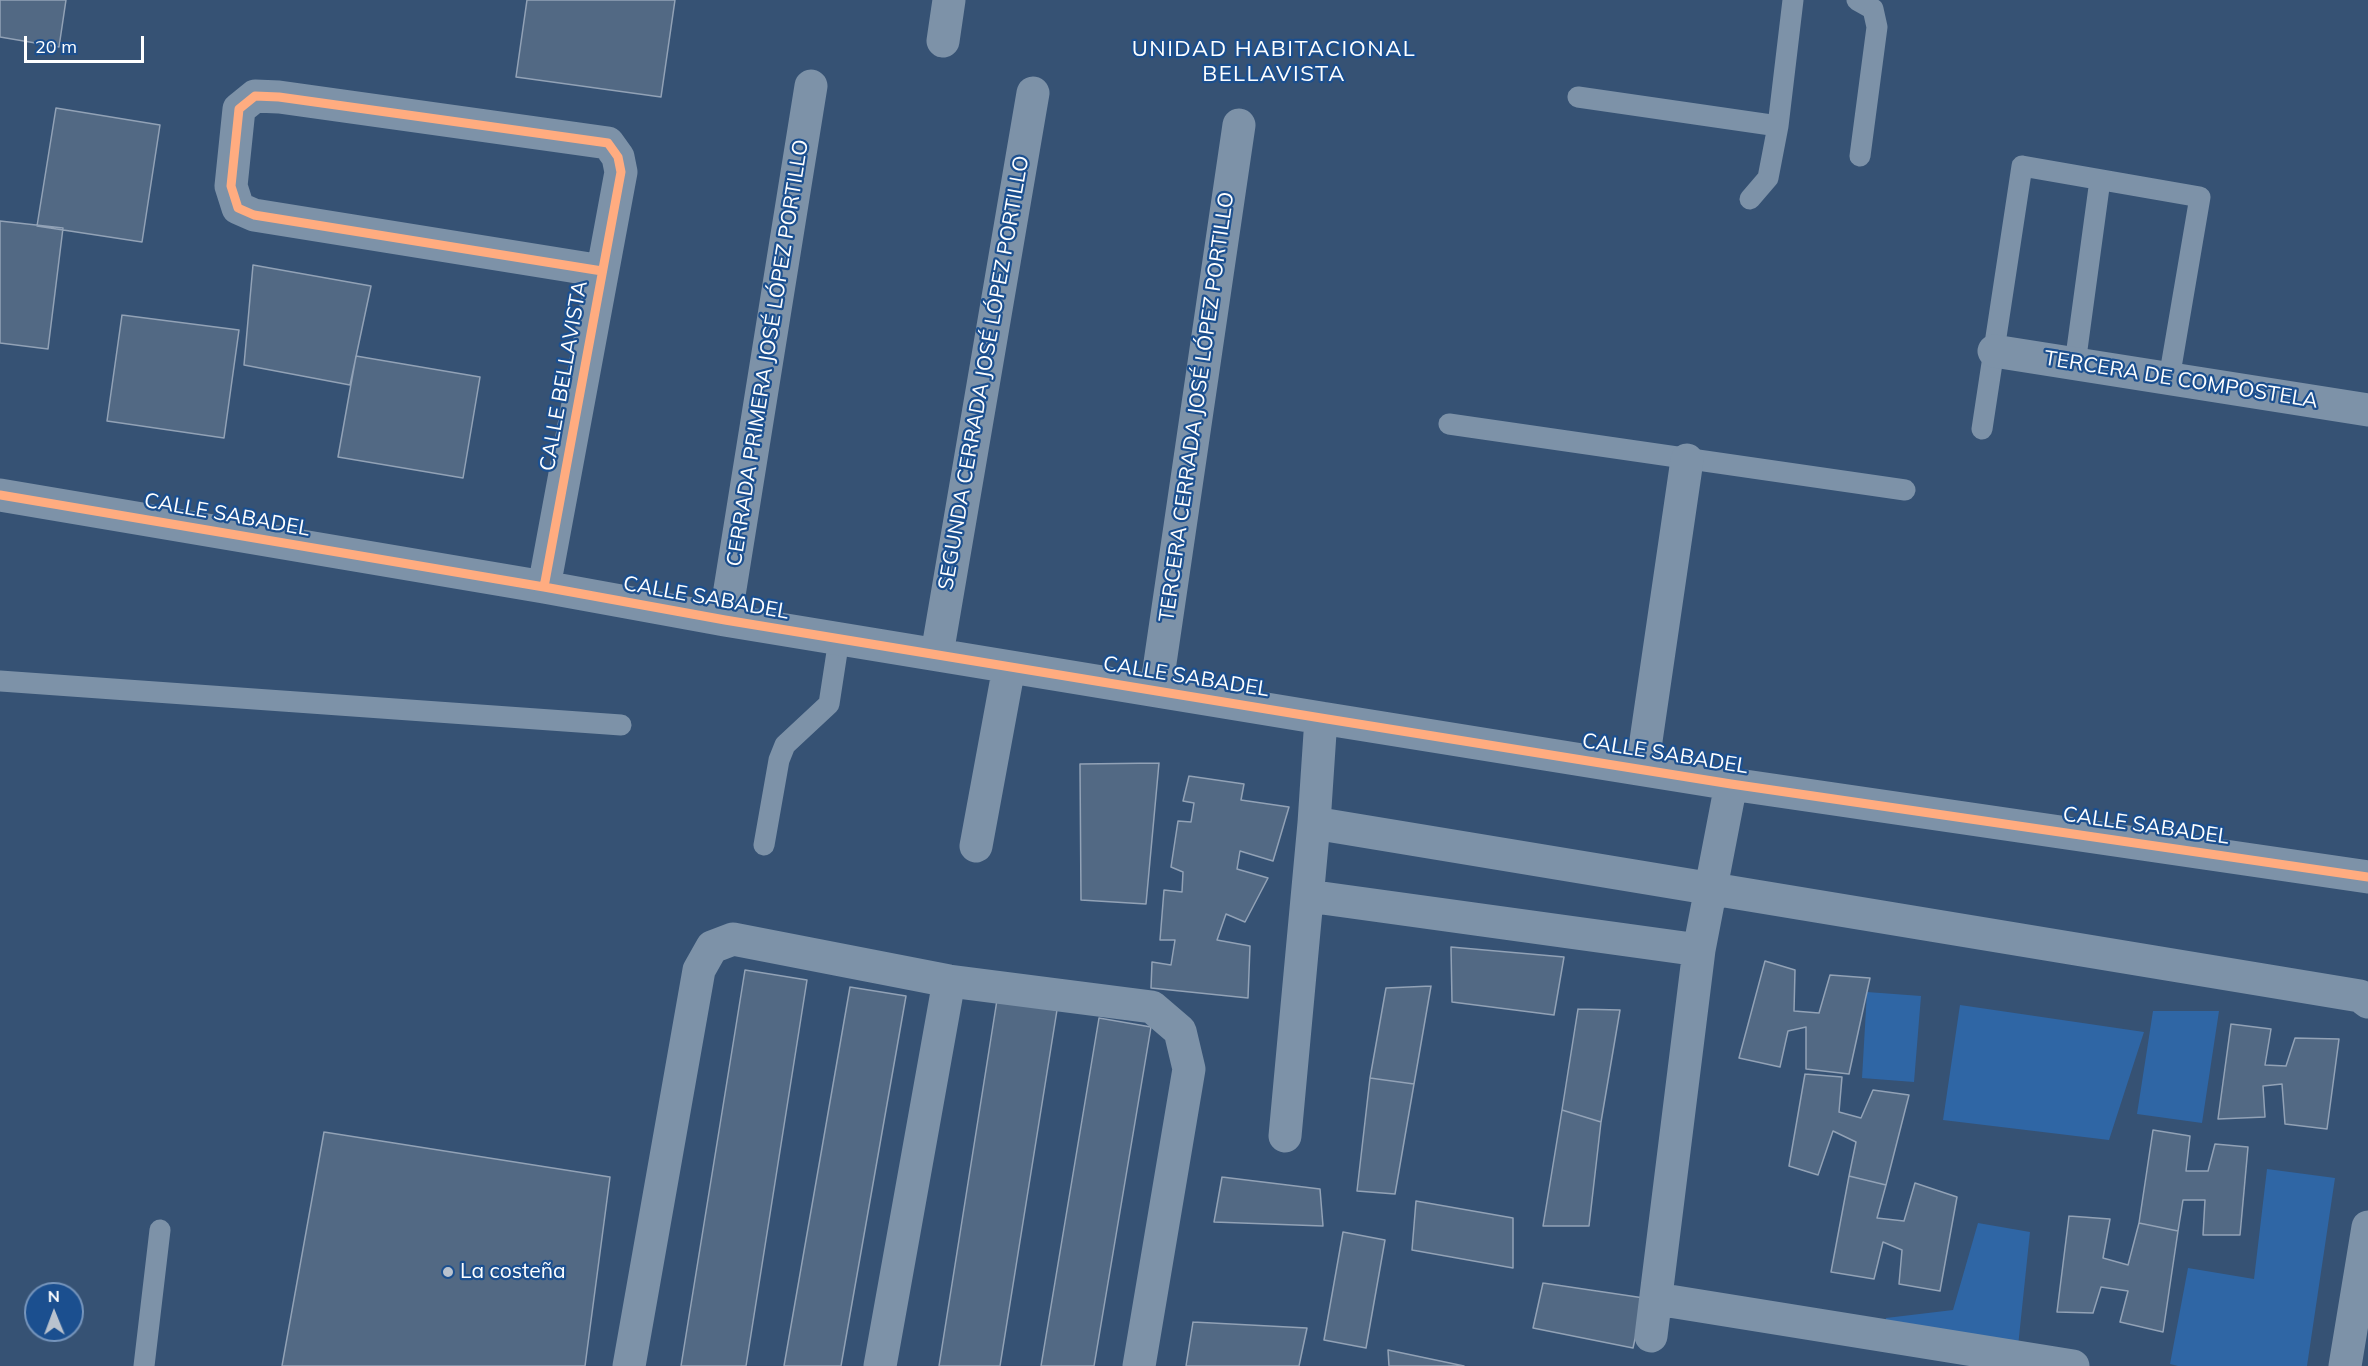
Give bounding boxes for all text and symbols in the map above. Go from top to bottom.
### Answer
scale bar [27,24,147,62]
text: 20 m [35,35,77,58]
district label: UNIDAD HABITACIONAL BELLAVISTA [1132,36,1416,88]
street label: CERRADA PRIMERA JOSÉ LÓPEZ PORTILLO [722,138,814,568]
street label: SEGUNDA CERRADA JOSÉ LÓPEZ PORTILLO [933,154,1035,592]
street label: TERCERA CERRADA JOSÉ LÓPEZ PORTILLO [1154,190,1240,624]
street label: CALLE BELLAVISTA [535,279,593,473]
street label: TERCERA DE COMPOSTELA [2042,346,2320,414]
street label: CALLE SABADEL [142,488,312,542]
street label: CALLE SABADEL [621,571,791,625]
street label: CALLE SABADEL [1101,651,1271,703]
street label: CALLE SABADEL [1580,728,1750,780]
street label: CALLE SABADEL [2061,802,2231,850]
place label: La costeña [460,1259,566,1285]
marker: La costeña [441,1265,455,1279]
north arrow [24,1282,84,1342]
text: N [48,1286,60,1306]

